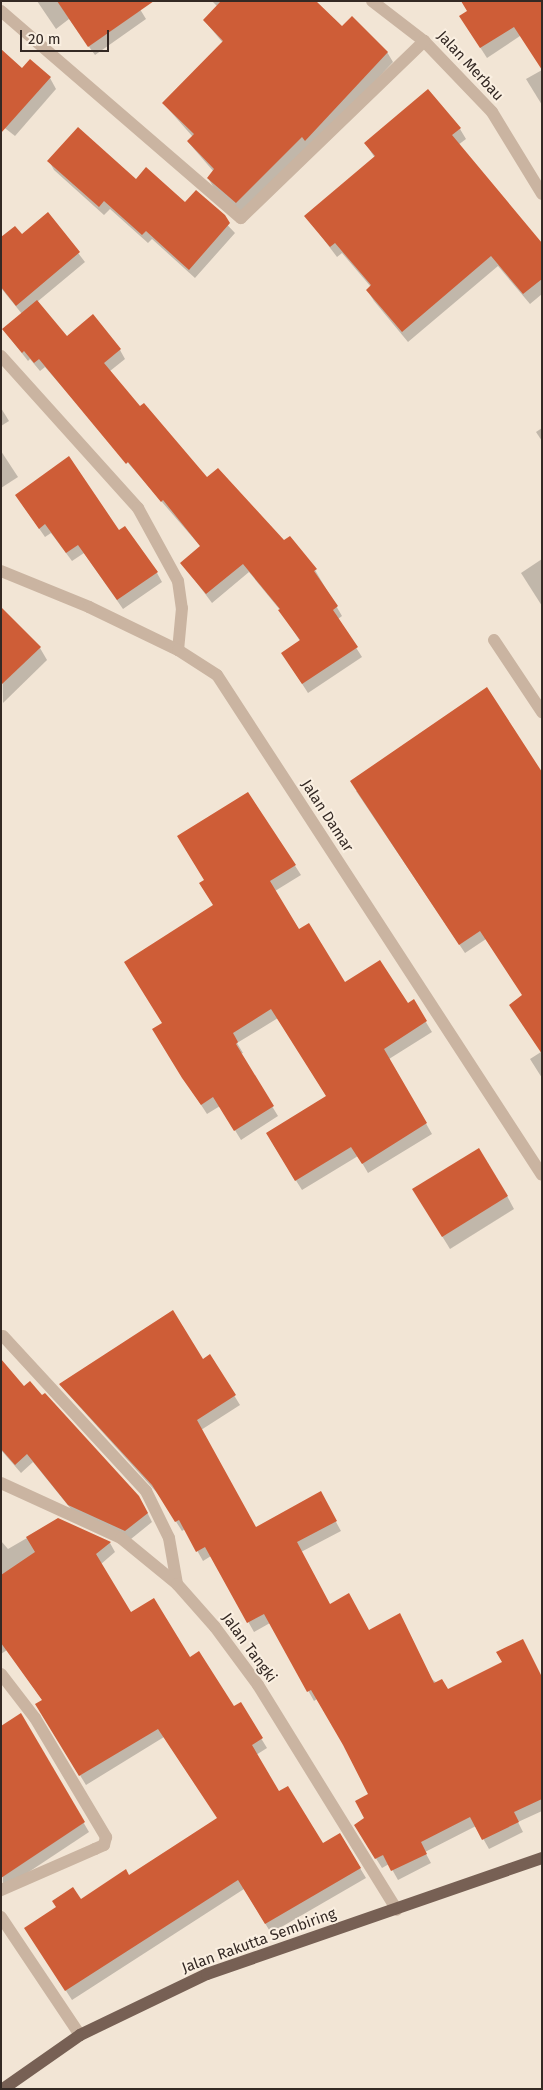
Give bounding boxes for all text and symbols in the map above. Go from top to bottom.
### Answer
scale bar [22,20,111,52]
street label: Jalan Merbau [433,27,507,105]
text: 20 m [28,30,61,48]
street label: Jalan Damar [297,777,357,855]
street label: Jalan Tangki [218,1610,280,1686]
street label: Jalan Rakutta Sembiring [179,1905,339,1977]

